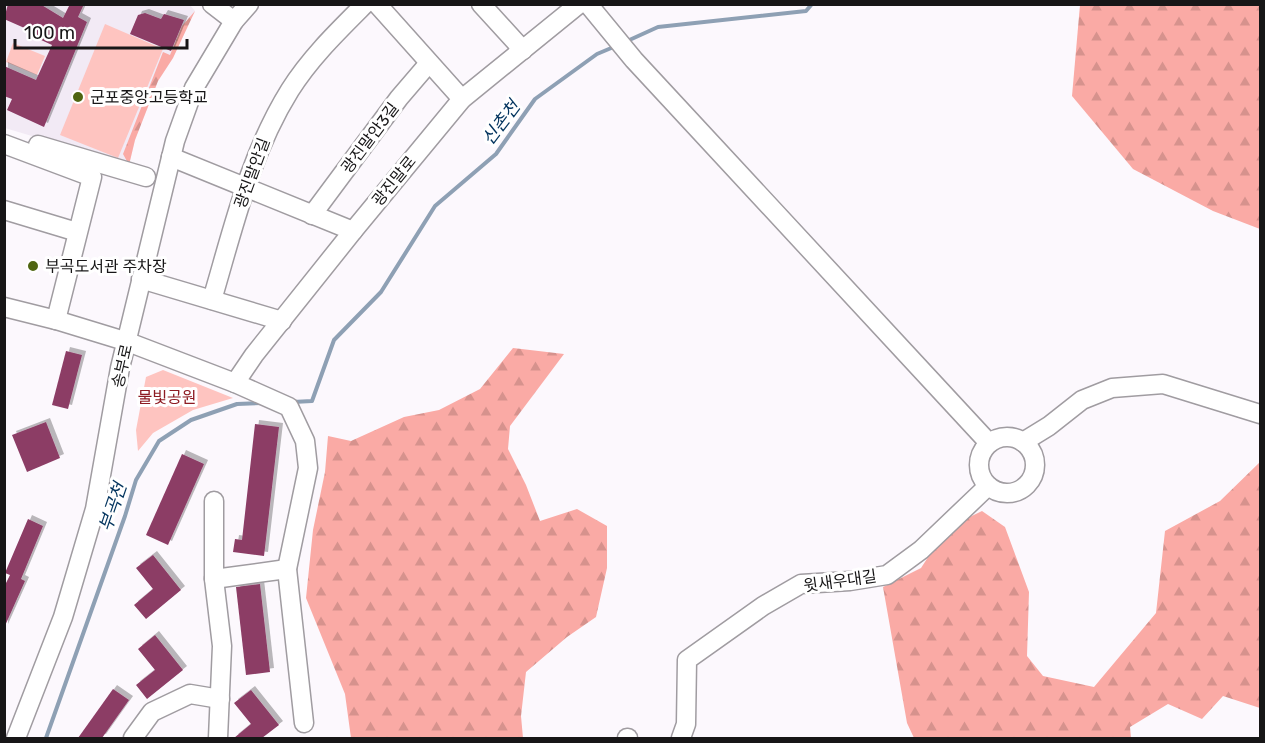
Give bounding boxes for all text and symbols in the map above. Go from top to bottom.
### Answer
scale bar [15,12,188,50]
text: 100 m [24,22,75,44]
place label: 군포중앙고등학교 [90,88,208,107]
marker: 군포중앙고등학교 [71,90,85,104]
water label: 신촌천 [477,95,526,149]
street label: 광진말안3길 [337,99,403,177]
street label: 광진말안길 [230,135,274,211]
street label: 광진말로 [368,152,420,210]
place label: 부곡도서관 주차장 [45,257,167,276]
marker: 부곡도서관 주차장 [26,259,40,273]
street label: 송부로 [108,342,136,390]
park label: 물빛공원 [138,388,196,407]
water label: 부곡천 [95,478,132,534]
street label: 윗새우대길 [802,566,878,596]

